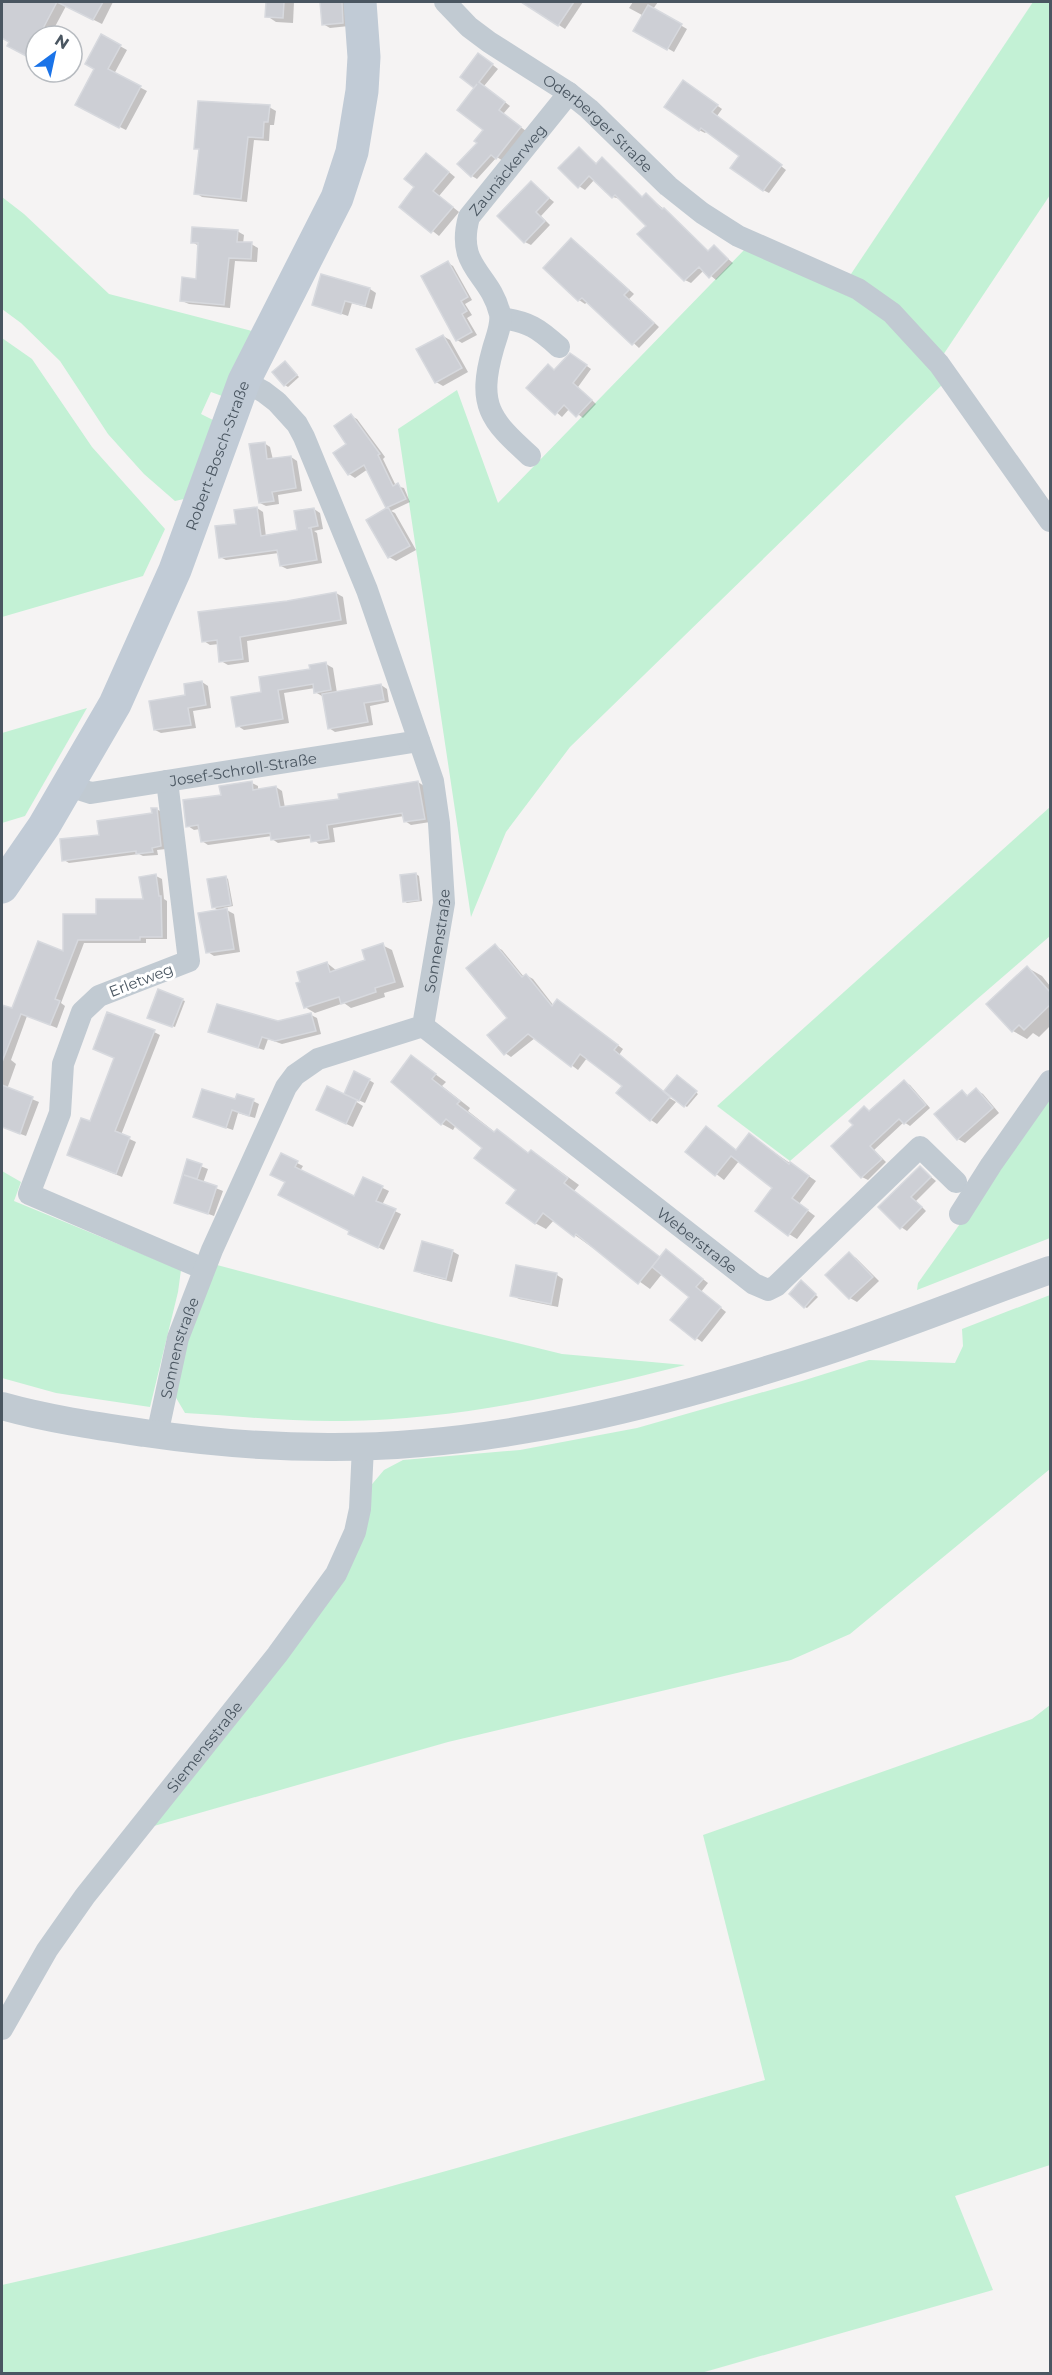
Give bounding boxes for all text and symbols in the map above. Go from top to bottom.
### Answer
north arrow [24,24,84,84]
text: N [51,30,72,53]
street label: Oderberger Straße [540,69,657,176]
street label: Zaunäckerweg [465,120,550,219]
street label: Robert-Bosch-Straße [181,378,253,533]
street label: Josef-Schroll-Straße [167,748,318,790]
street label: Sonnenstraße [419,888,454,994]
street label: Erletweg [106,959,176,1001]
street label: Weberstraße [653,1203,742,1277]
street label: Sonnenstraße [156,1294,202,1400]
street label: Siemensstraße [162,1697,246,1796]

